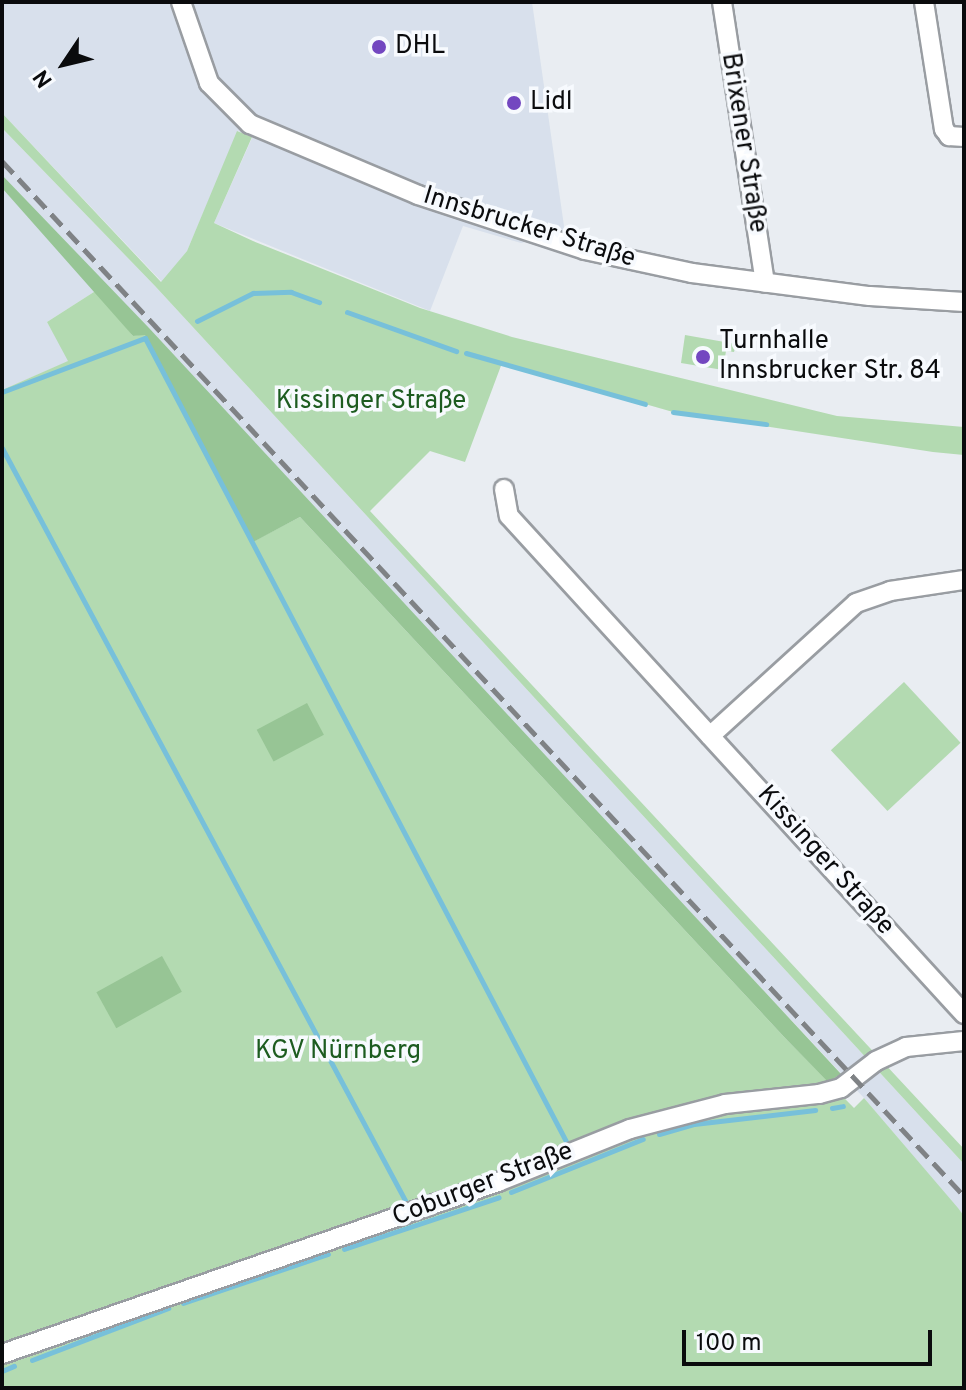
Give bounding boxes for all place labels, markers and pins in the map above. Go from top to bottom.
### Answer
place label: DHL [395,31,445,63]
marker: DHL [370,38,388,56]
place label: Lidl [530,87,573,119]
marker: Lidl [505,94,523,112]
place label: Turnhalle Innsbrucker Str. 84 [719,326,941,388]
marker: Turnhalle Innsbrucker Str. 84 [694,348,712,366]

